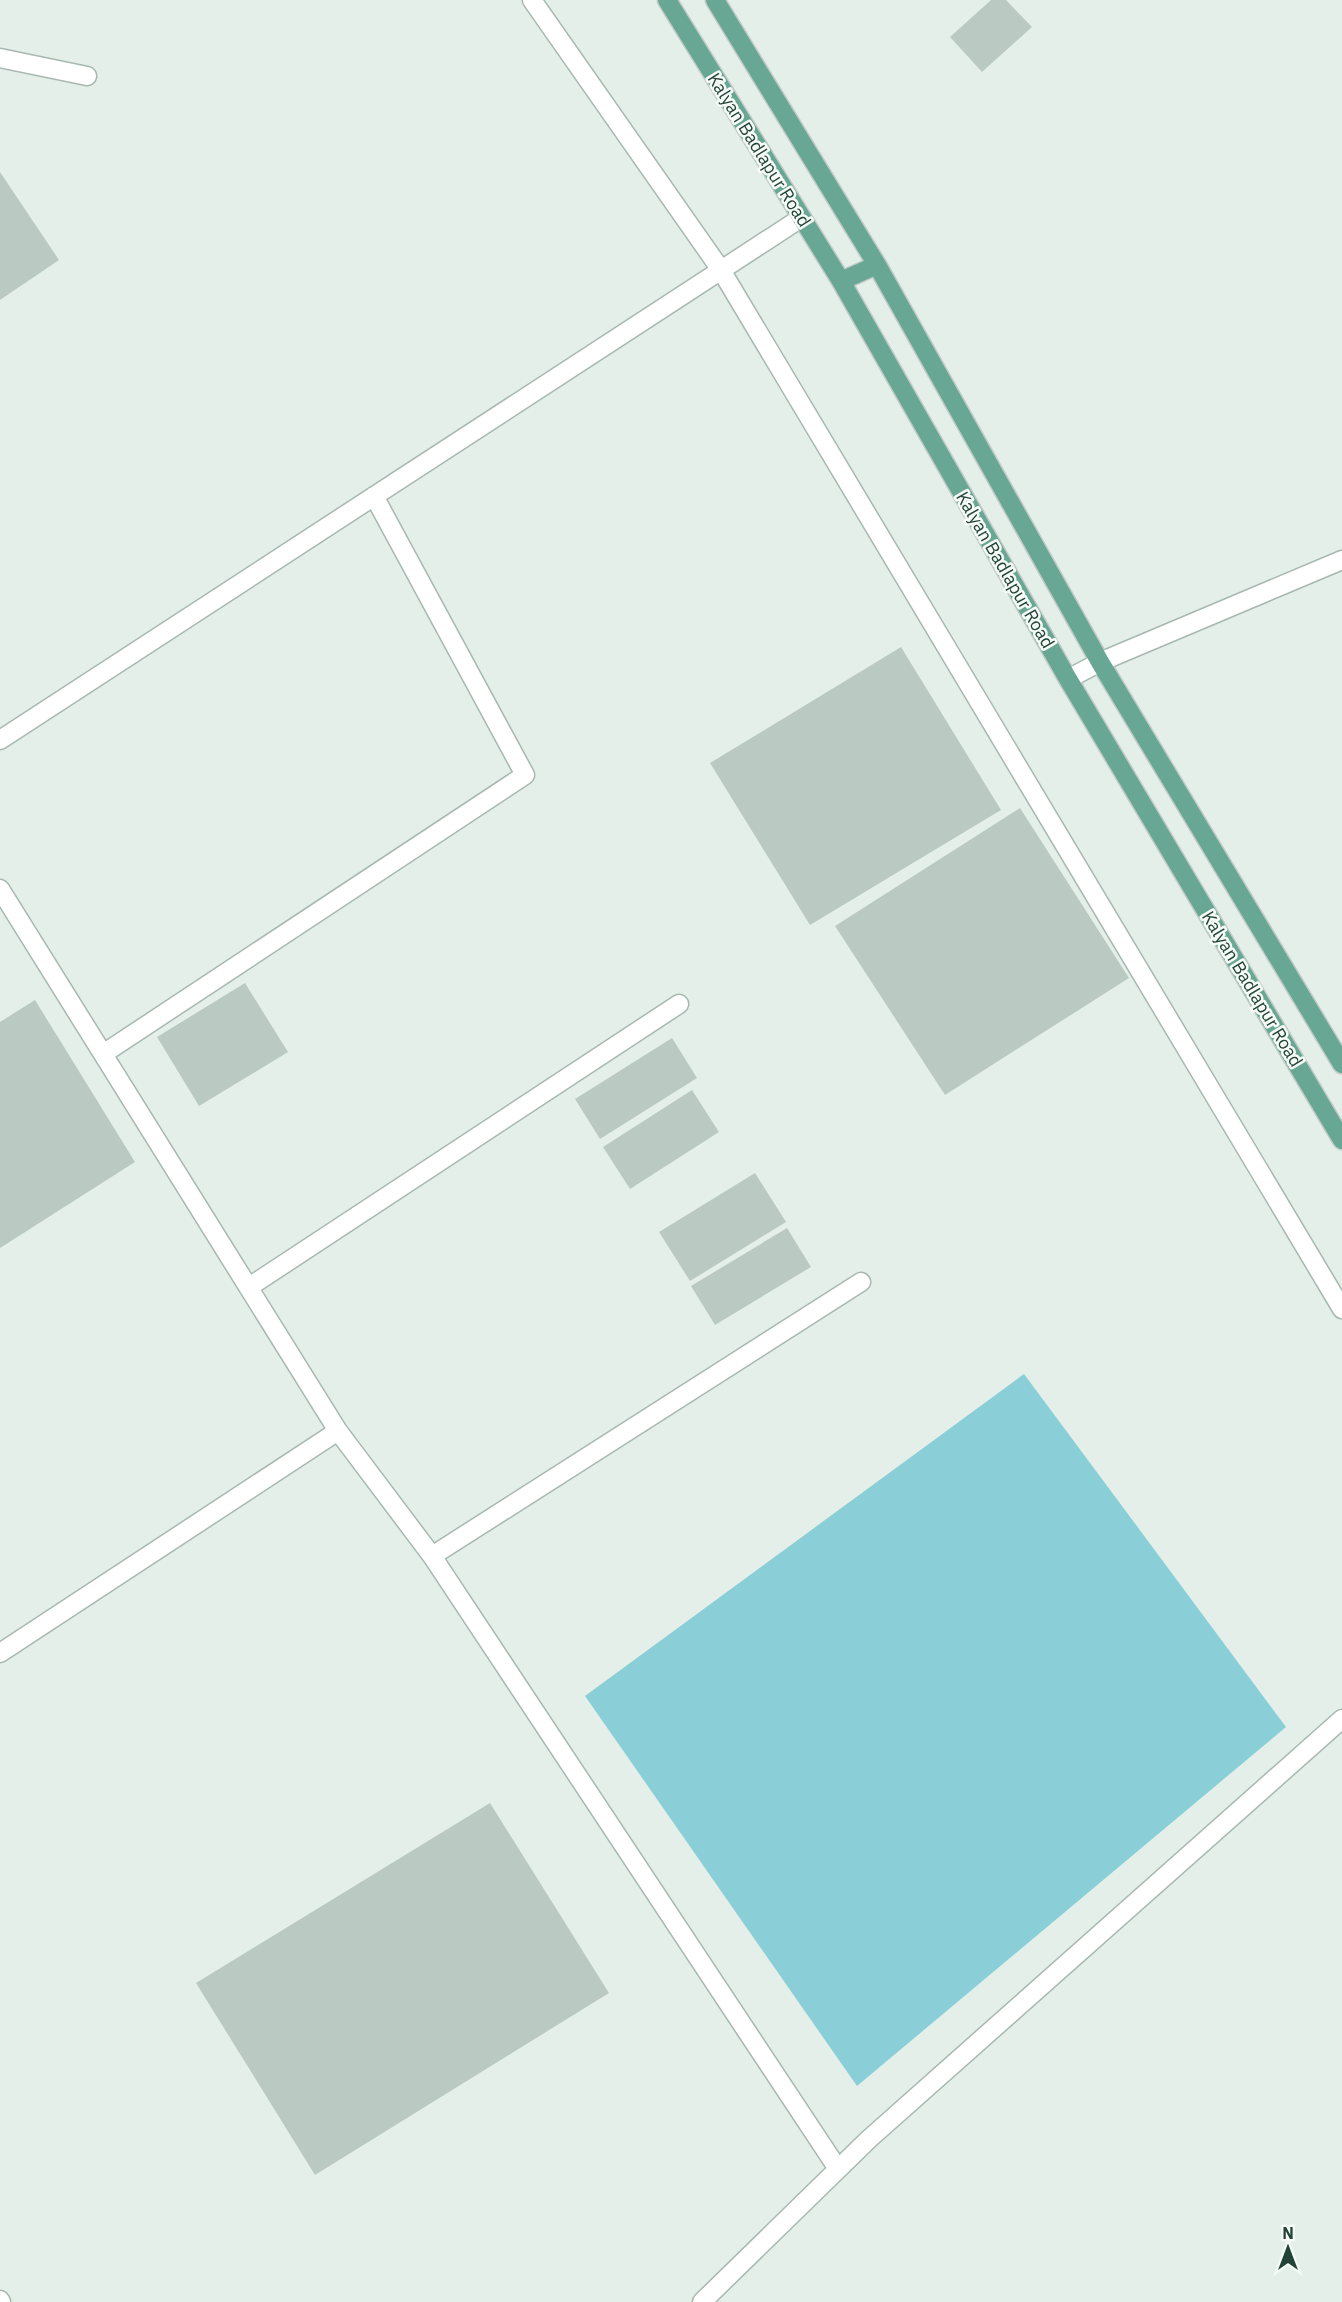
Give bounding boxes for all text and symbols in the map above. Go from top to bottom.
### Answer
street label: Kalyan Badlapur Road [703,68,816,231]
street label: Kalyan Badlapur Road [951,487,1060,652]
street label: Kalyan Badlapur Road [1197,907,1308,1071]
north arrow [1258,2218,1318,2278]
text: N [1282,2223,1294,2243]

